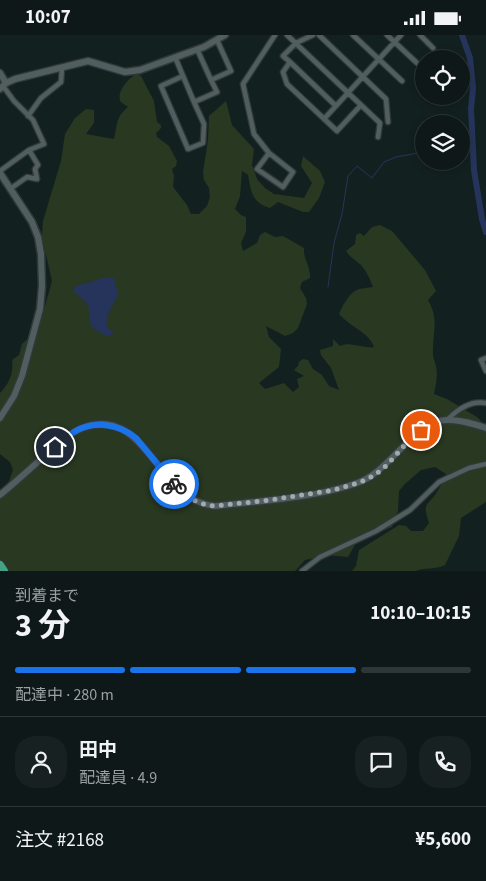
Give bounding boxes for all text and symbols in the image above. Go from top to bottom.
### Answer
text: 10:07 [25,4,71,31]
map controls [415,50,470,170]
button: locate [415,50,470,105]
button: layers [415,115,470,170]
pin [400,409,442,451]
icon: bag [407,416,435,444]
pin [34,426,76,468]
icon: home [41,433,69,461]
courier [149,459,199,509]
icon: bike [160,470,188,498]
text: 到着まで [15,585,79,607]
text: 10:10–10:15 [370,600,471,627]
text: 3 分 [15,603,70,649]
text: 配達中 · 280 m [15,684,114,706]
button: person [15,736,67,788]
button: chat [355,736,407,788]
button: phone [419,736,471,788]
text: 田中 [79,737,117,764]
text: 配達員 · 4.9 [79,767,157,789]
text: ¥5,600 [415,826,471,853]
text: 注文 #2168 [15,827,104,854]

